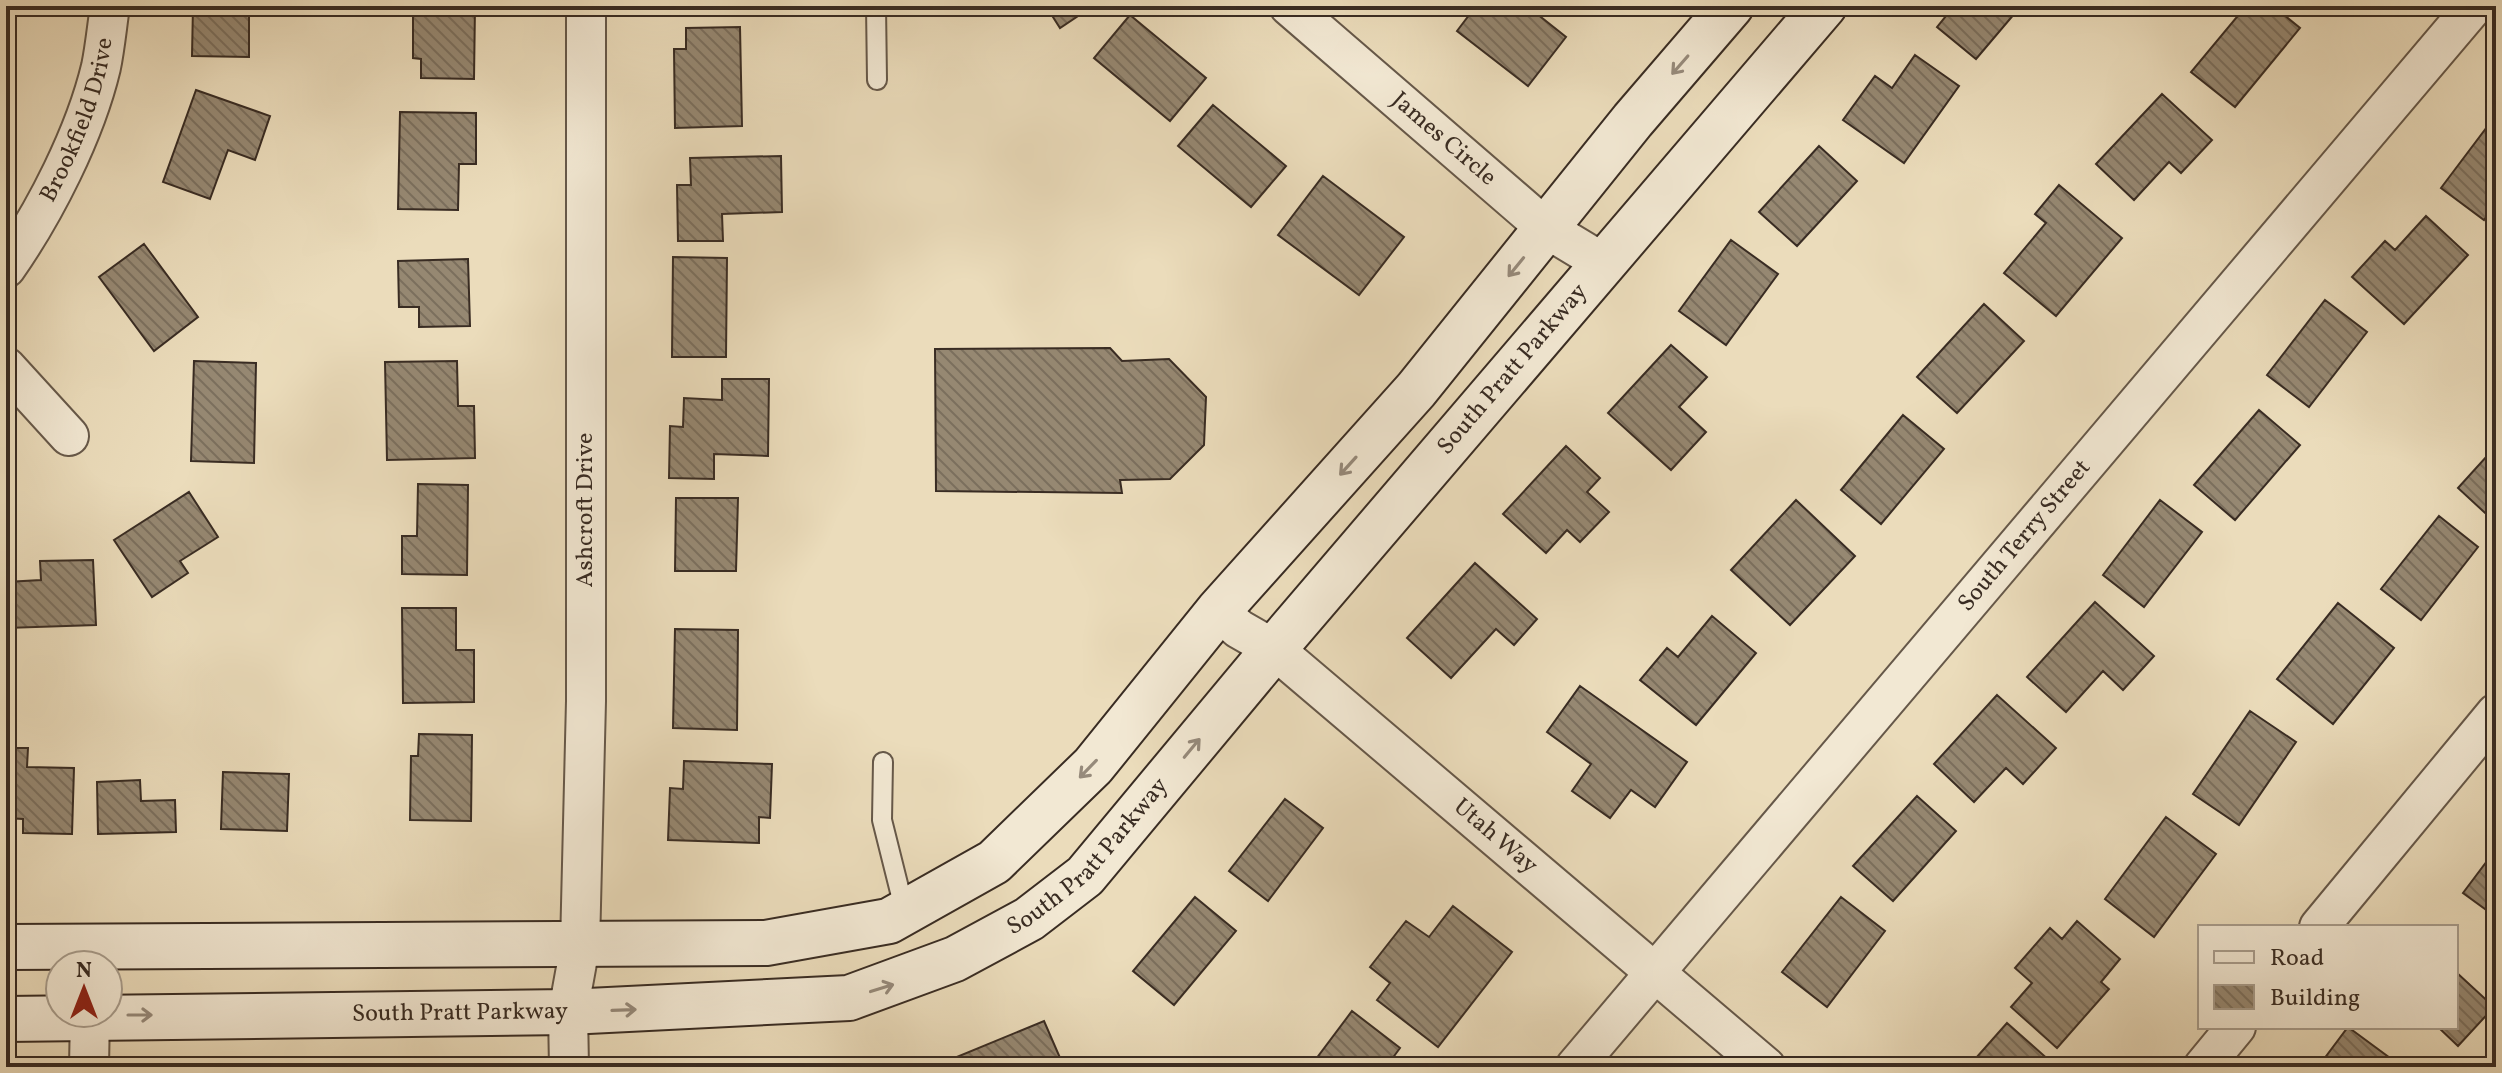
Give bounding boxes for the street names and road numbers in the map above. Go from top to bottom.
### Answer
street label: Brookfield Drive [32,35,123,209]
street label: James Circle [1383,84,1503,195]
street label: South Pratt Parkway [1430,277,1596,463]
street label: Ashcroft Drive [569,433,603,587]
street label: South Terry Street [1950,452,2099,620]
street label: South Pratt Parkway [1001,771,1177,945]
street label: Utah Way [1445,791,1545,883]
street label: South Pratt Parkway [352,995,568,1032]

